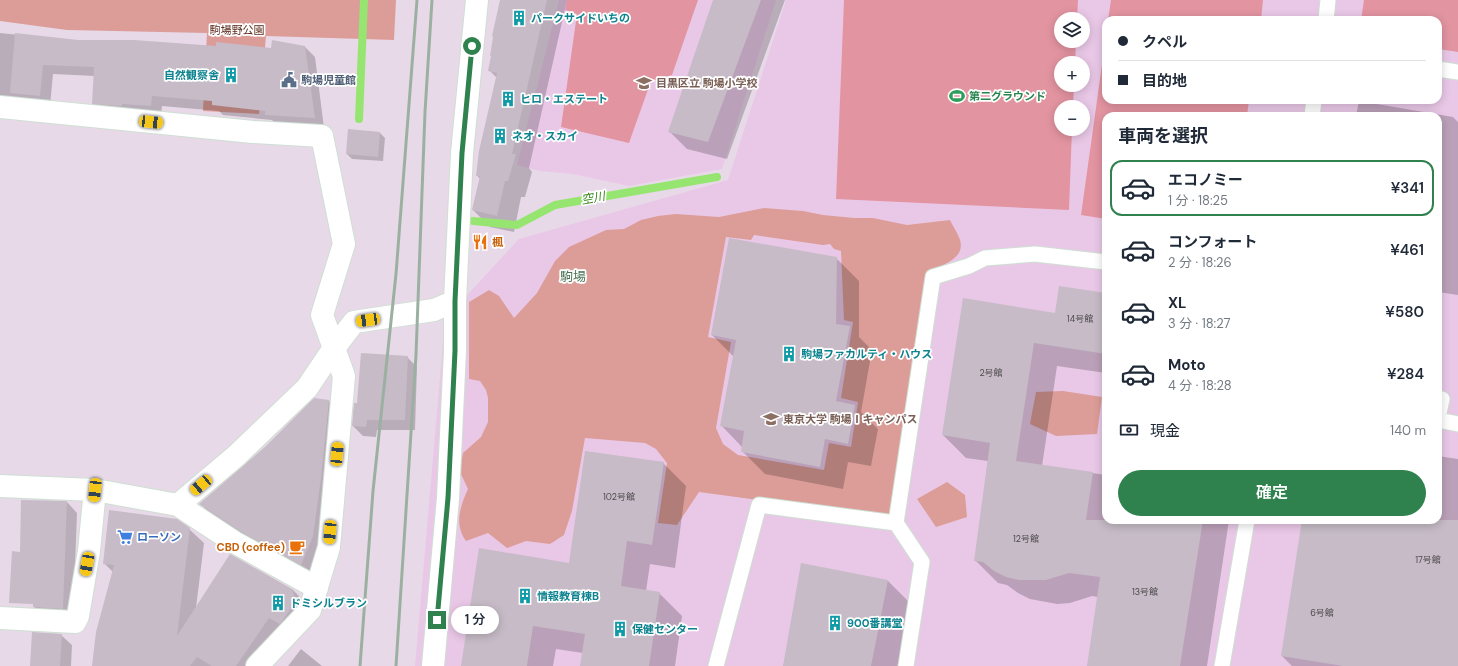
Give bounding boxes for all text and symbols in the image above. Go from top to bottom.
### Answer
building icon: パークサイドいちの [510,9,528,27]
place label: パークサイドいちの [531,11,630,25]
map controls [1054,12,1090,136]
button: layers [1054,12,1090,48]
park label: 駒場野公園 [210,23,265,37]
text: クペル [1142,32,1187,52]
route start [463,37,481,55]
button: + [1054,56,1090,92]
building icon: 自然観察舎 [222,66,240,84]
place label: 自然観察舎 [164,68,220,82]
public building icon: 駒場児童館 [280,71,298,89]
text: 目的地 [1142,71,1187,91]
place label: 駒場児童館 [301,73,356,87]
school or university icon: 目黒区立 駒場小学校 [635,74,653,92]
place label: 目黒区立 駒場小学校 [656,76,758,90]
sports icon: 第二グラウンド [948,87,966,105]
place label: 第二グラウンド [969,89,1046,103]
building icon: ヒロ・エステート [499,90,517,108]
place label: ヒロ・エステート [520,92,608,106]
button: − [1054,100,1090,136]
car [138,115,164,129]
text: 車両を選択 [1118,124,1208,148]
building icon: ネオ・スカイ [491,127,509,145]
place label: ネオ・スカイ [512,129,578,143]
icon: car [1120,170,1156,206]
text: エコノミー [1168,170,1243,190]
text: ¥341 [1391,178,1424,198]
water label: 空川 [580,188,608,208]
text: 1 分 · 18:25 [1168,192,1228,209]
icon: car [1120,232,1156,268]
text: コンフォート [1168,232,1258,252]
restaurant icon: 楓 [471,233,489,251]
place label: 楓 [492,235,504,249]
text: ¥461 [1390,240,1424,260]
text: 2 分 · 18:26 [1168,254,1232,271]
district label: 駒場 [560,268,586,285]
text: XL [1168,293,1186,313]
icon: car [1120,294,1156,330]
text: ¥580 [1385,302,1424,322]
car [355,312,381,328]
house number: 14号館 [1067,313,1093,325]
text: 3 分 · 18:27 [1168,315,1230,332]
building icon: 駒場ファカルティ・ハウス [780,345,798,363]
place label: 駒場ファカルティ・ハウス [801,347,932,361]
text: Moto [1168,355,1206,375]
icon: car [1120,356,1156,392]
text: ¥284 [1387,364,1424,384]
house number: 2号館 [979,367,1003,379]
text: 4 分 · 18:28 [1168,377,1232,394]
school or university icon: 東京大学 駒場Ⅰキャンパス [762,410,780,428]
place label: 東京大学 駒場Ⅰキャンパス [783,412,918,426]
icon: cash [1118,419,1140,441]
text: 現金 [1150,421,1180,441]
text: 140 m [1390,422,1426,439]
car [330,442,344,466]
button: 確定 [1118,470,1426,516]
car [188,473,214,497]
car [88,477,102,503]
house number: 102号館 [603,491,635,503]
car [323,520,337,544]
supermarket icon: ローソン [116,528,134,546]
place label: ローソン [137,530,181,544]
house number: 12号館 [1013,533,1039,545]
cafe icon: CBD (coffee) [288,538,306,556]
place label: CBD (coffee) [217,540,285,554]
car [79,551,95,577]
house number: 17号館 [1415,554,1441,566]
house number: 13号館 [1132,586,1158,598]
building icon: 情報教育棟B [516,587,534,605]
place label: 情報教育棟B [537,589,599,603]
building icon: ドミシルブラン [269,594,287,612]
place label: ドミシルブラン [290,596,367,610]
callout: 1 分 [451,606,499,634]
house number: 6号館 [1310,607,1334,619]
route end [428,611,446,629]
text: 1 分 [465,611,485,628]
building icon: 900番講堂 [826,614,844,632]
place label: 900番講堂 [847,616,902,630]
building icon: 保健センター [611,620,629,638]
place label: 保健センター [632,622,698,636]

